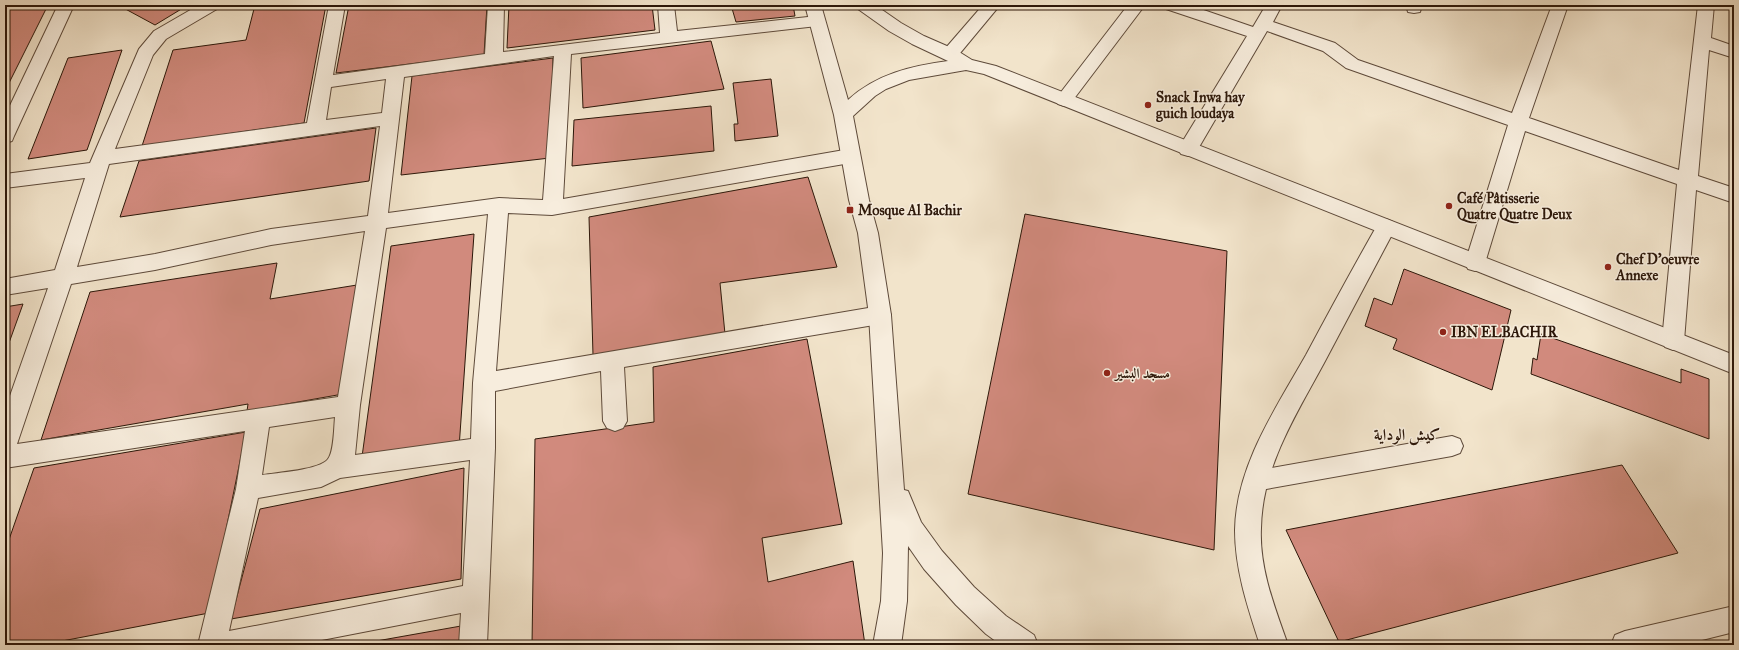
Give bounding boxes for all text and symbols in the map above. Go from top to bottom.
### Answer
place label: Snack Inwa hay guich loudaya [1156,89,1246,123]
marker: Snack Inwa hay guich loudaya [1143,100,1153,110]
place label: Café Pâtisserie Quatre Quatre Deux [1457,190,1573,224]
marker: Café Pâtisserie Quatre Quatre Deux [1444,201,1454,211]
place label: Mosque Al Bachir [858,202,962,220]
marker: Mosque Al Bachir [845,205,855,215]
place label: Chef D'oeuvre Annexe [1615,251,1700,284]
marker: Chef D'oeuvre Annexe [1603,262,1613,272]
place label: IBN ELBACHIR [1451,324,1558,341]
marker: IBN ELBACHIR [1438,327,1448,337]
place label: مسجد البشير [1113,365,1170,382]
marker: مسجد البشير [1102,368,1112,378]
district label: كيش الوداية [1374,425,1440,446]

